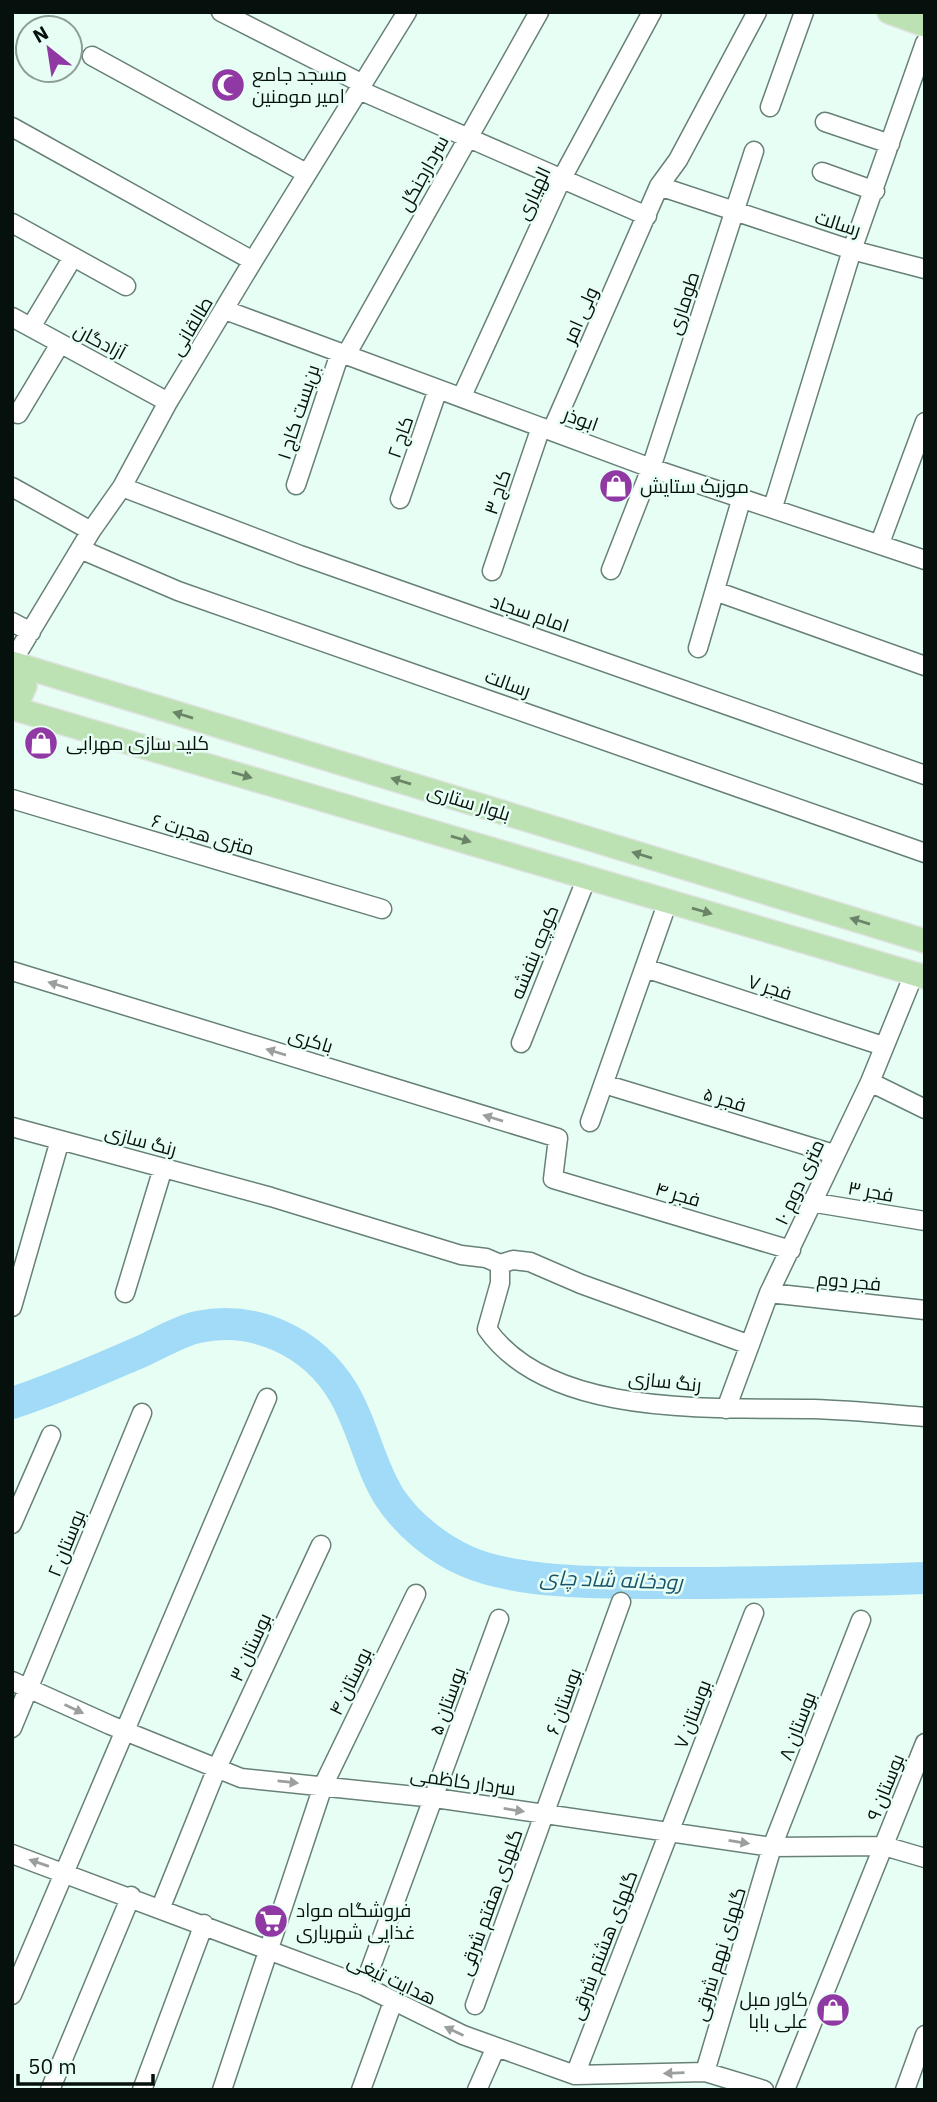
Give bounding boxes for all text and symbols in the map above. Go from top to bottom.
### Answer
north arrow [14,14,84,84]
text: N [29,20,52,48]
place label: مسجد جامع امیر مومنین [252,62,347,108]
mosque icon: مسجد جامع امیر مومنین [209,66,247,104]
street label: سردارجنگل [392,131,454,215]
street label: الهیاری [510,163,556,223]
street label: رسالت [812,204,864,242]
street label: طوماری [662,268,704,338]
street label: ولی امر [556,283,603,348]
street label: طالقانی [164,292,218,360]
street label: آزادگان [70,317,130,365]
street label: بن‌بست کاج ۱ [271,361,327,463]
street label: ابوذر [559,401,602,436]
street label: کاج ۲ [382,413,420,462]
street label: کاج ۳ [478,466,518,518]
shop icon: موزیک ستایش [597,467,635,505]
place label: موزیک ستایش [640,474,749,498]
street label: امام سجاد [487,588,572,639]
street label: رسالت [482,664,534,702]
one-way arrow [173,709,194,719]
shop icon: کلید سازی مهرابی [22,724,60,762]
place label: کلید سازی مهرابی [66,731,209,755]
one-way arrow [232,771,253,781]
one-way arrow [390,776,411,786]
street label: بلوار ستاری [425,778,513,826]
street label: ۶ متری هجرت [149,808,257,860]
one-way arrow [450,835,471,845]
one-way arrow [631,849,652,859]
street label: کوچه بنفشه [504,902,565,1003]
one-way arrow [692,906,713,916]
one-way arrow [849,915,870,926]
street label: فجر ۷ [745,969,795,1005]
one-way arrow [47,979,68,989]
street label: باکری [286,1022,336,1058]
one-way arrow [265,1046,286,1056]
street label: فجر ۵ [701,1081,749,1117]
one-way arrow [482,1113,503,1123]
street label: رنگ سازی [102,1119,180,1161]
street label: ۱۰ متری دوم [769,1135,831,1229]
street label: فجر ۳ [846,1175,896,1207]
street label: فجر ۴ [653,1176,703,1212]
street label: فجر دوم [816,1266,882,1298]
street label: رنگ سازی [627,1365,703,1397]
street label: بوستان ۲ [42,1506,90,1580]
water label: رودخانه شاد چای [539,1563,684,1597]
street label: بوستان ۳ [224,1609,276,1685]
street label: بوستان ۴ [323,1643,377,1719]
street label: بوستان ۵ [424,1664,470,1738]
street label: بوستان ۶ [540,1664,586,1738]
street label: بوستان ۷ [668,1676,716,1752]
street label: بوستان ۸ [773,1688,821,1764]
one-way arrow [64,1703,84,1715]
street label: بوستان ۹ [861,1750,909,1824]
street label: سردار کاظمی [409,1762,517,1800]
one-way arrow [277,1777,299,1788]
one-way arrow [503,1804,525,1815]
street label: گلهای هفتم شرقی [452,1826,529,1979]
one-way arrow [728,1837,750,1848]
one-way arrow [29,1857,50,1868]
street label: گلهای هشتم شرقی [563,1867,644,2024]
street label: گلهای نهم شرقی [687,1884,753,2024]
place label: فروشگاه مواد غذایی شهریاری [296,1898,416,1944]
supermarket icon: فروشگاه مواد غذایی شهریاری [252,1902,290,1940]
street label: هدایت تیغی [344,1948,440,2010]
place label: کاور مبل علی بابا [740,1987,808,2033]
shop icon: کاور مبل علی بابا [814,1991,852,2029]
one-way arrow [444,2025,464,2037]
scale bar [18,2042,152,2086]
text: 50 m [28,2052,77,2080]
one-way arrow [663,2068,685,2079]

